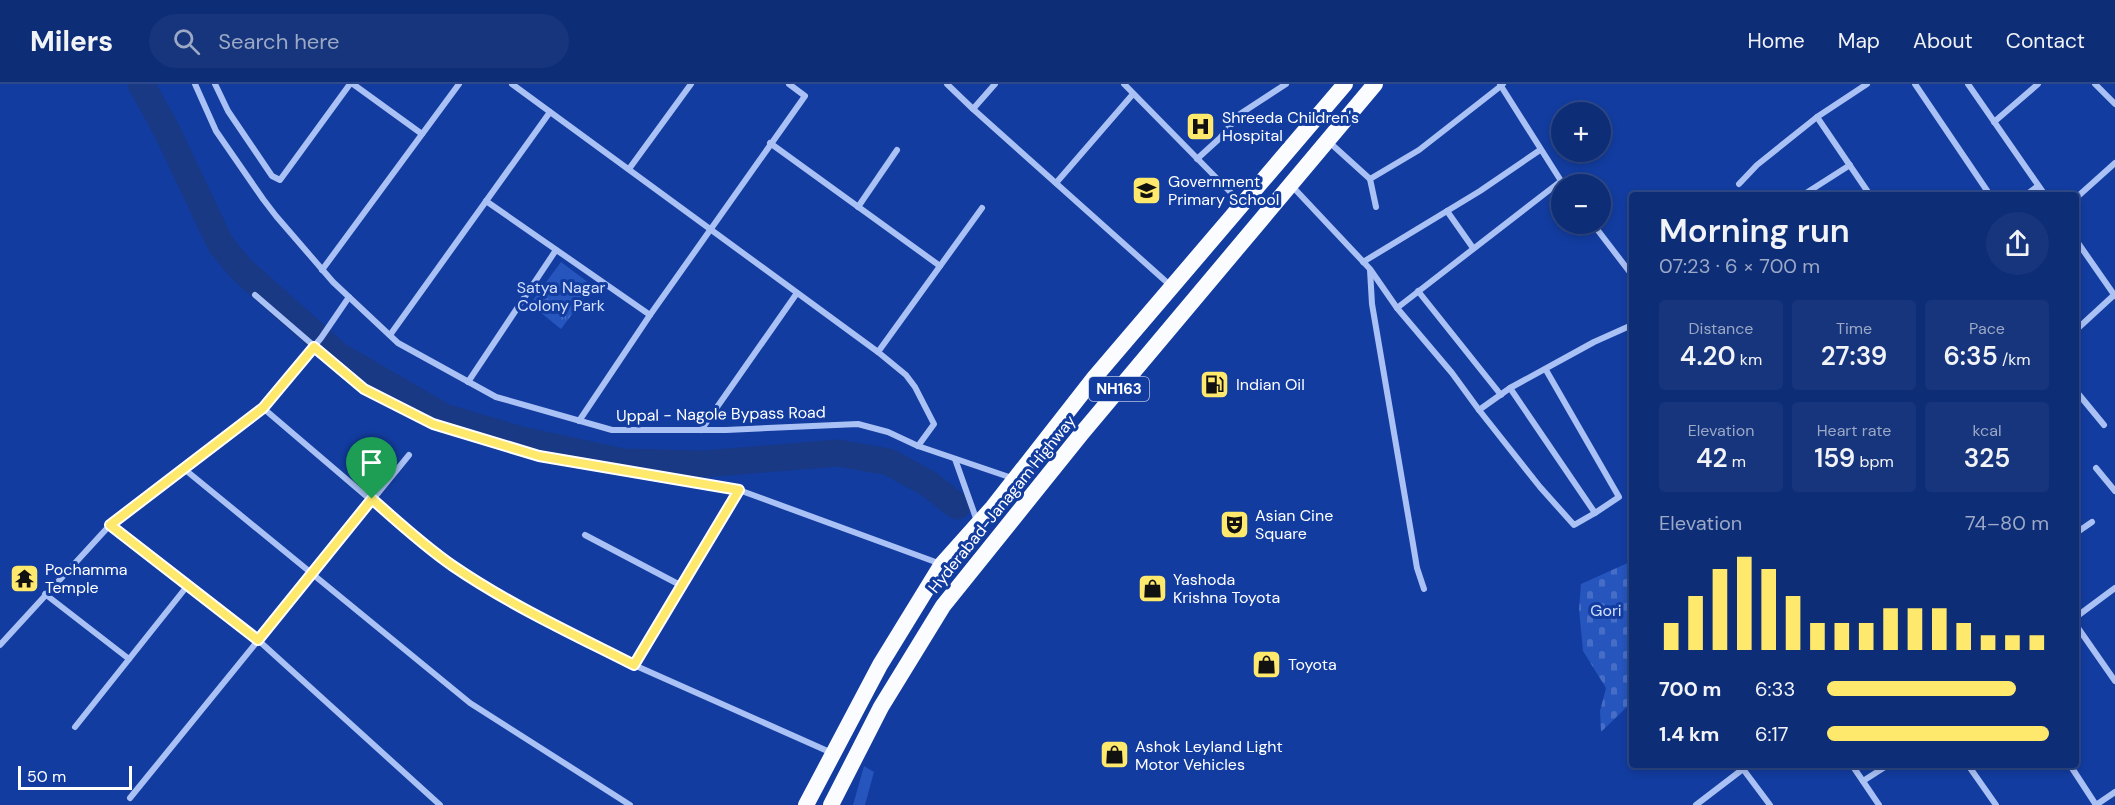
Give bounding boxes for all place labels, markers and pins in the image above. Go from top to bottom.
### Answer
place label: Shreeda Children's Hospital [1222,107,1359,146]
hospital icon: Shreeda Children's Hospital [1185,110,1217,142]
place label: Government Primary School [1168,171,1279,210]
school or university icon: Government Primary School [1131,174,1163,206]
fuel station icon: Indian Oil [1199,368,1231,400]
place label: Indian Oil [1236,374,1305,395]
pin [346,437,397,499]
place label: Asian Cine Square [1255,505,1333,544]
theatre icon: Asian Cine Square [1218,508,1250,540]
place label: Pochamma Temple [45,559,128,598]
temple icon: Pochamma Temple [8,562,40,594]
place label: Yashoda Krishna Toyota [1173,569,1280,608]
shop icon: Yashoda Krishna Toyota [1136,572,1168,604]
shop icon: Toyota [1251,648,1283,680]
place label: Toyota [1288,654,1337,675]
place label: Ashok Leyland Light Motor Vehicles [1135,736,1283,775]
shop icon: Ashok Leyland Light Motor Vehicles [1098,739,1130,771]

